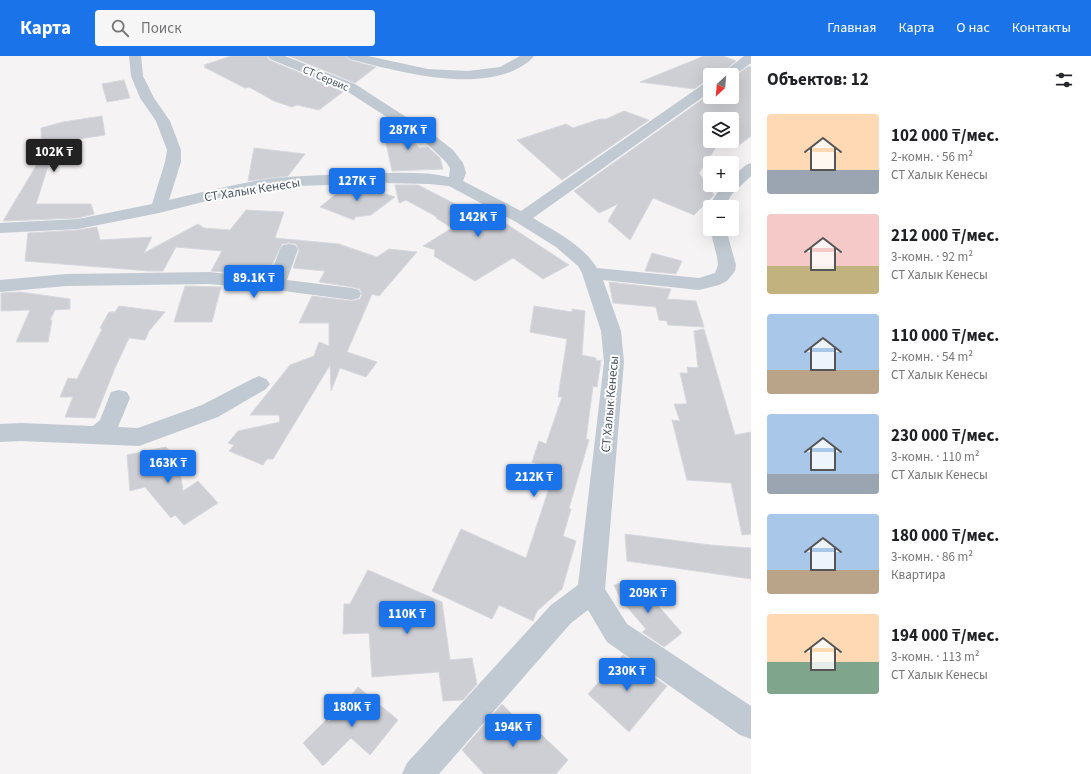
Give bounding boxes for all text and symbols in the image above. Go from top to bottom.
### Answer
search box [95,10,375,46]
text: Карта [20,15,71,42]
icon: search [109,17,131,39]
text: Поиск [141,18,182,39]
text: Главная [827,18,876,38]
text: Карта [898,18,934,38]
text: О нас [956,18,990,38]
text: Контакты [1012,18,1071,38]
street label: СТ Сервис [300,62,351,95]
north arrow [703,68,739,104]
map controls [703,68,739,236]
text: Объектов: 12 [767,68,869,92]
icon: filters [1053,69,1075,91]
button: layers [703,112,739,148]
pin: 287K ₸ [375,117,441,151]
text: 287K ₸ [389,121,427,139]
text: 102 000 ₸/мес. [891,124,999,148]
icon: home [799,130,847,178]
pin: 102K ₸ [21,139,87,173]
text: 102K ₸ [35,143,73,161]
text: 2-комн. · 56 m² [891,148,973,166]
button: + [703,156,739,192]
text: СТ Халык Кенесы [891,166,988,184]
pin: 127K ₸ [324,168,390,202]
text: 127K ₸ [338,172,376,190]
street label: СТ Халык Кенесы [203,174,301,206]
button: − [703,200,739,236]
pin: 142K ₸ [445,204,511,238]
text: 142K ₸ [459,208,497,226]
text: 212 000 ₸/мес. [891,224,999,248]
icon: home [799,230,847,278]
text: 3-комн. · 92 m² [891,248,973,266]
pin: 89.1K ₸ [217,265,291,299]
text: СТ Халык Кенесы [891,266,988,284]
text: 89.1K ₸ [233,269,275,287]
text: 110 000 ₸/мес. [891,324,999,348]
icon: home [799,330,847,378]
text: 2-комн. · 54 m² [891,348,973,366]
street label: СТ Халык Кенесы [597,355,623,453]
text: СТ Халык Кенесы [891,366,988,384]
text: 230 000 ₸/мес. [891,424,999,448]
icon: home [799,430,847,478]
text: 3-комн. · 110 m² [891,448,980,466]
pin: 163K ₸ [135,450,201,484]
text: 163K ₸ [149,454,187,472]
pin: 212K ₸ [501,464,567,498]
text: СТ Халык Кенесы [891,466,988,484]
text: 212K ₸ [515,468,553,486]
text: 180 000 ₸/мес. [891,524,999,548]
icon: home [799,530,847,578]
text: 3-комн. · 86 m² [891,548,973,566]
text: Квартира [891,566,946,584]
pin: 209K ₸ [615,580,681,614]
text: 209K ₸ [629,584,667,602]
pin: 110K ₸ [374,601,440,635]
text: 110K ₸ [388,605,426,623]
text: 194 000 ₸/мес. [891,624,999,648]
icon: home [799,630,847,678]
text: 3-комн. · 113 m² [891,648,980,666]
pin: 230K ₸ [594,658,660,692]
text: 230K ₸ [608,662,646,680]
text: СТ Халык Кенесы [891,666,988,684]
pin: 180K ₸ [319,694,385,728]
text: 180K ₸ [333,698,371,716]
pin: 194K ₸ [480,714,546,748]
text: 194K ₸ [494,718,532,736]

